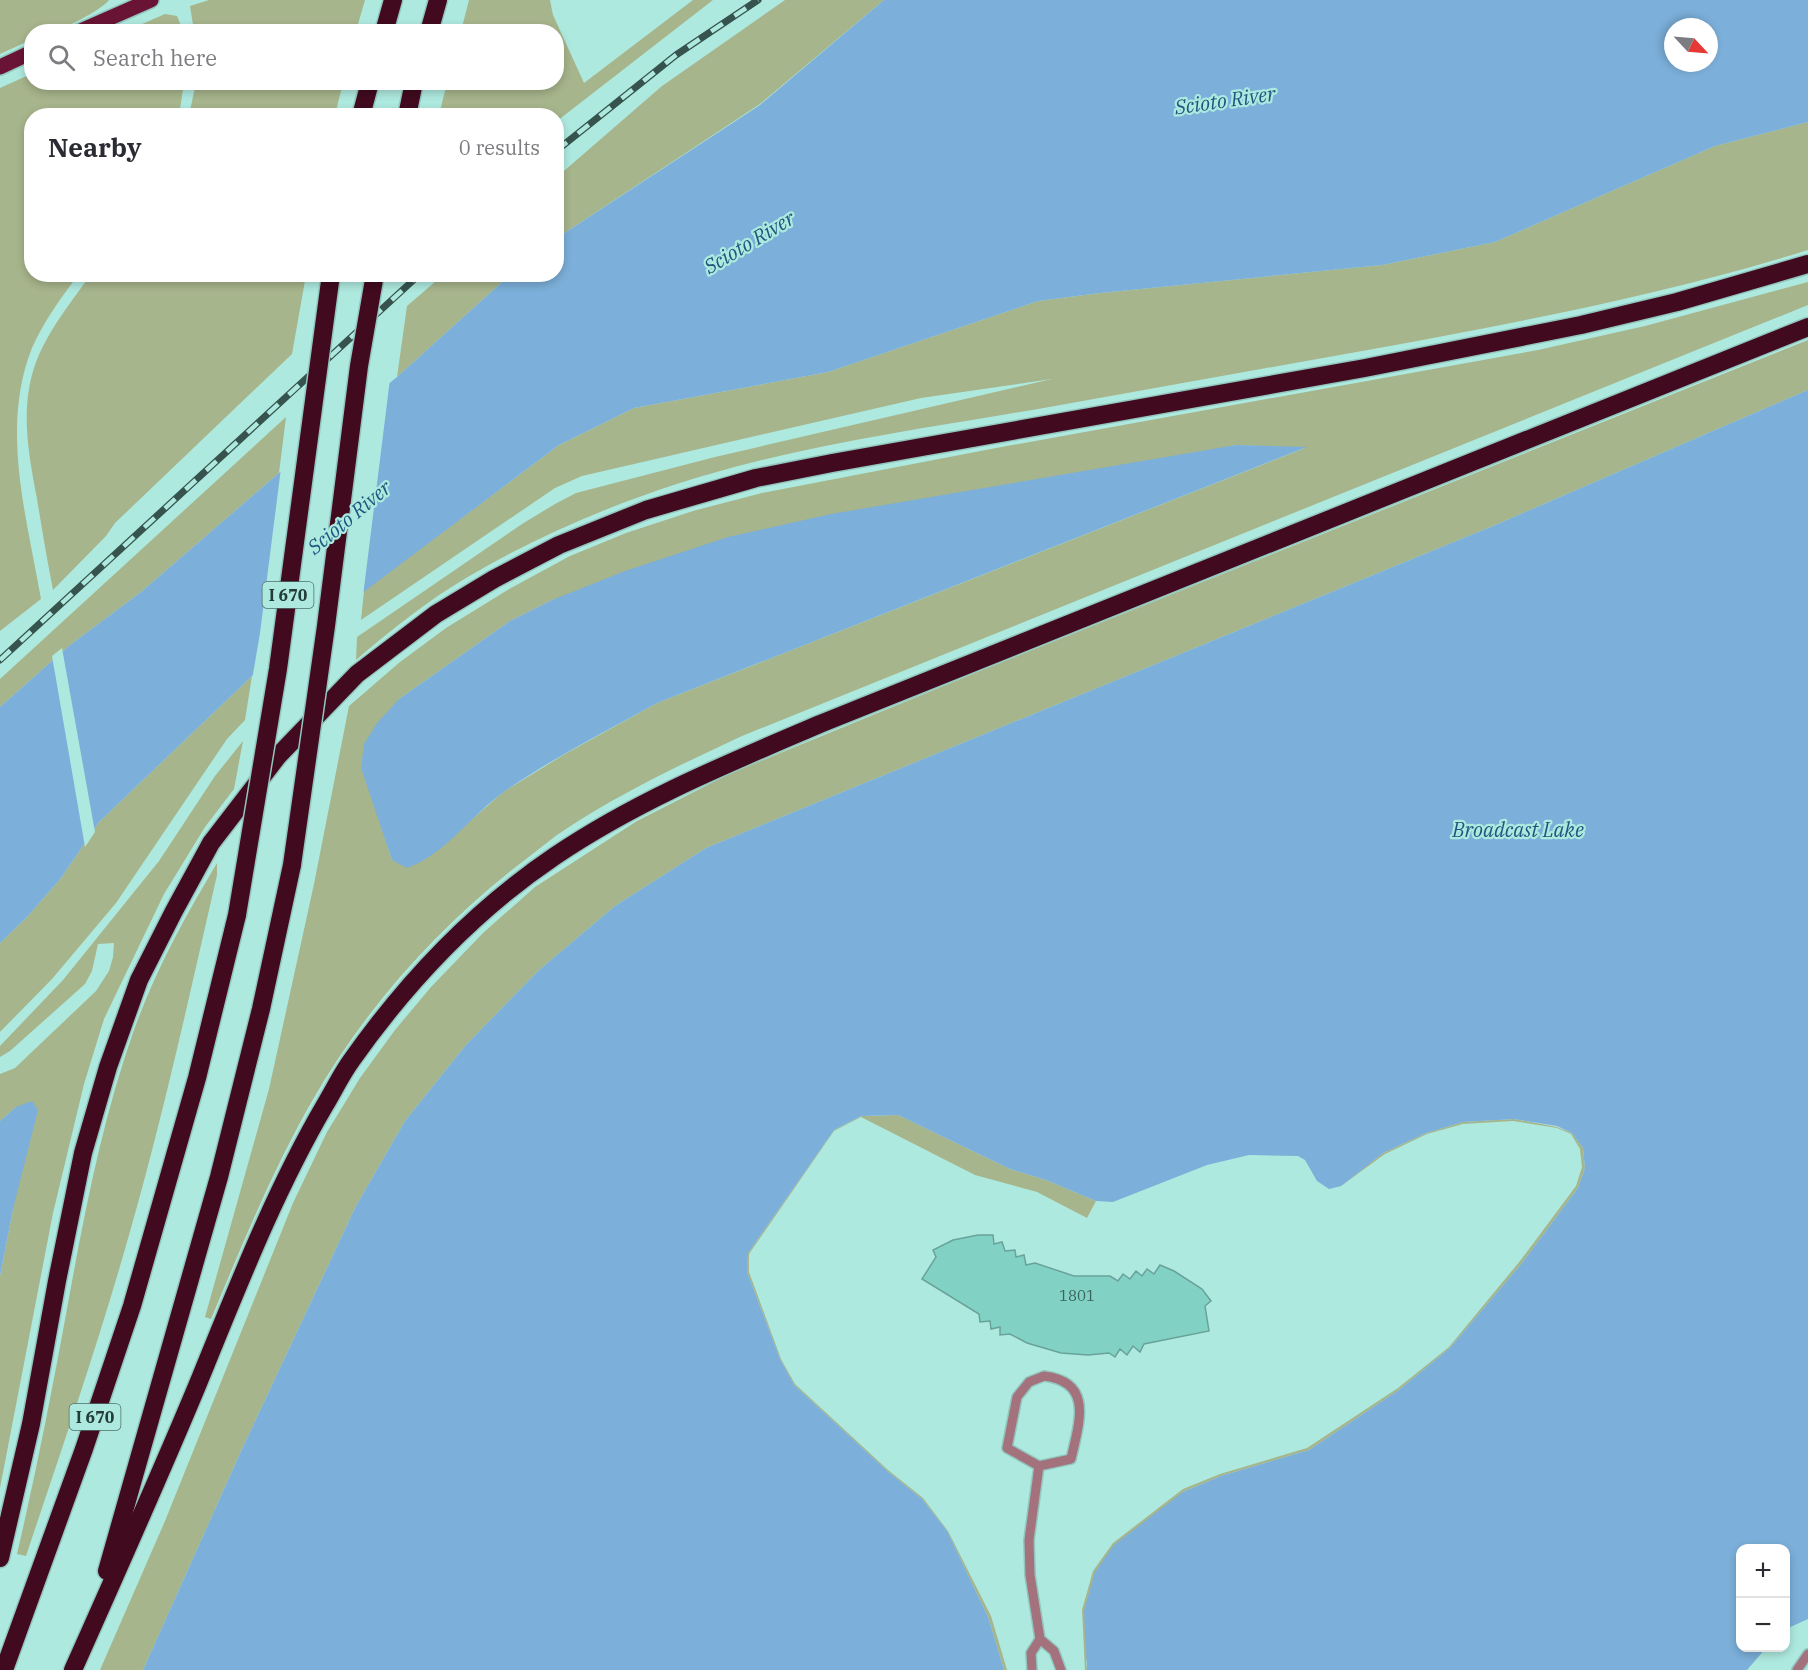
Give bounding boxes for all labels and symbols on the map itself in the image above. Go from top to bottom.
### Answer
north arrow [1664,18,1718,72]
water label: Scioto River [1172,79,1278,121]
water label: Scioto River [698,204,801,280]
water label: Scioto River [301,473,398,561]
road number: I 670 [262,582,314,608]
water label: Broadcast Lake [1451,816,1584,843]
house number: 1801 [1059,1286,1095,1305]
road number: I 670 [70,1404,121,1430]

